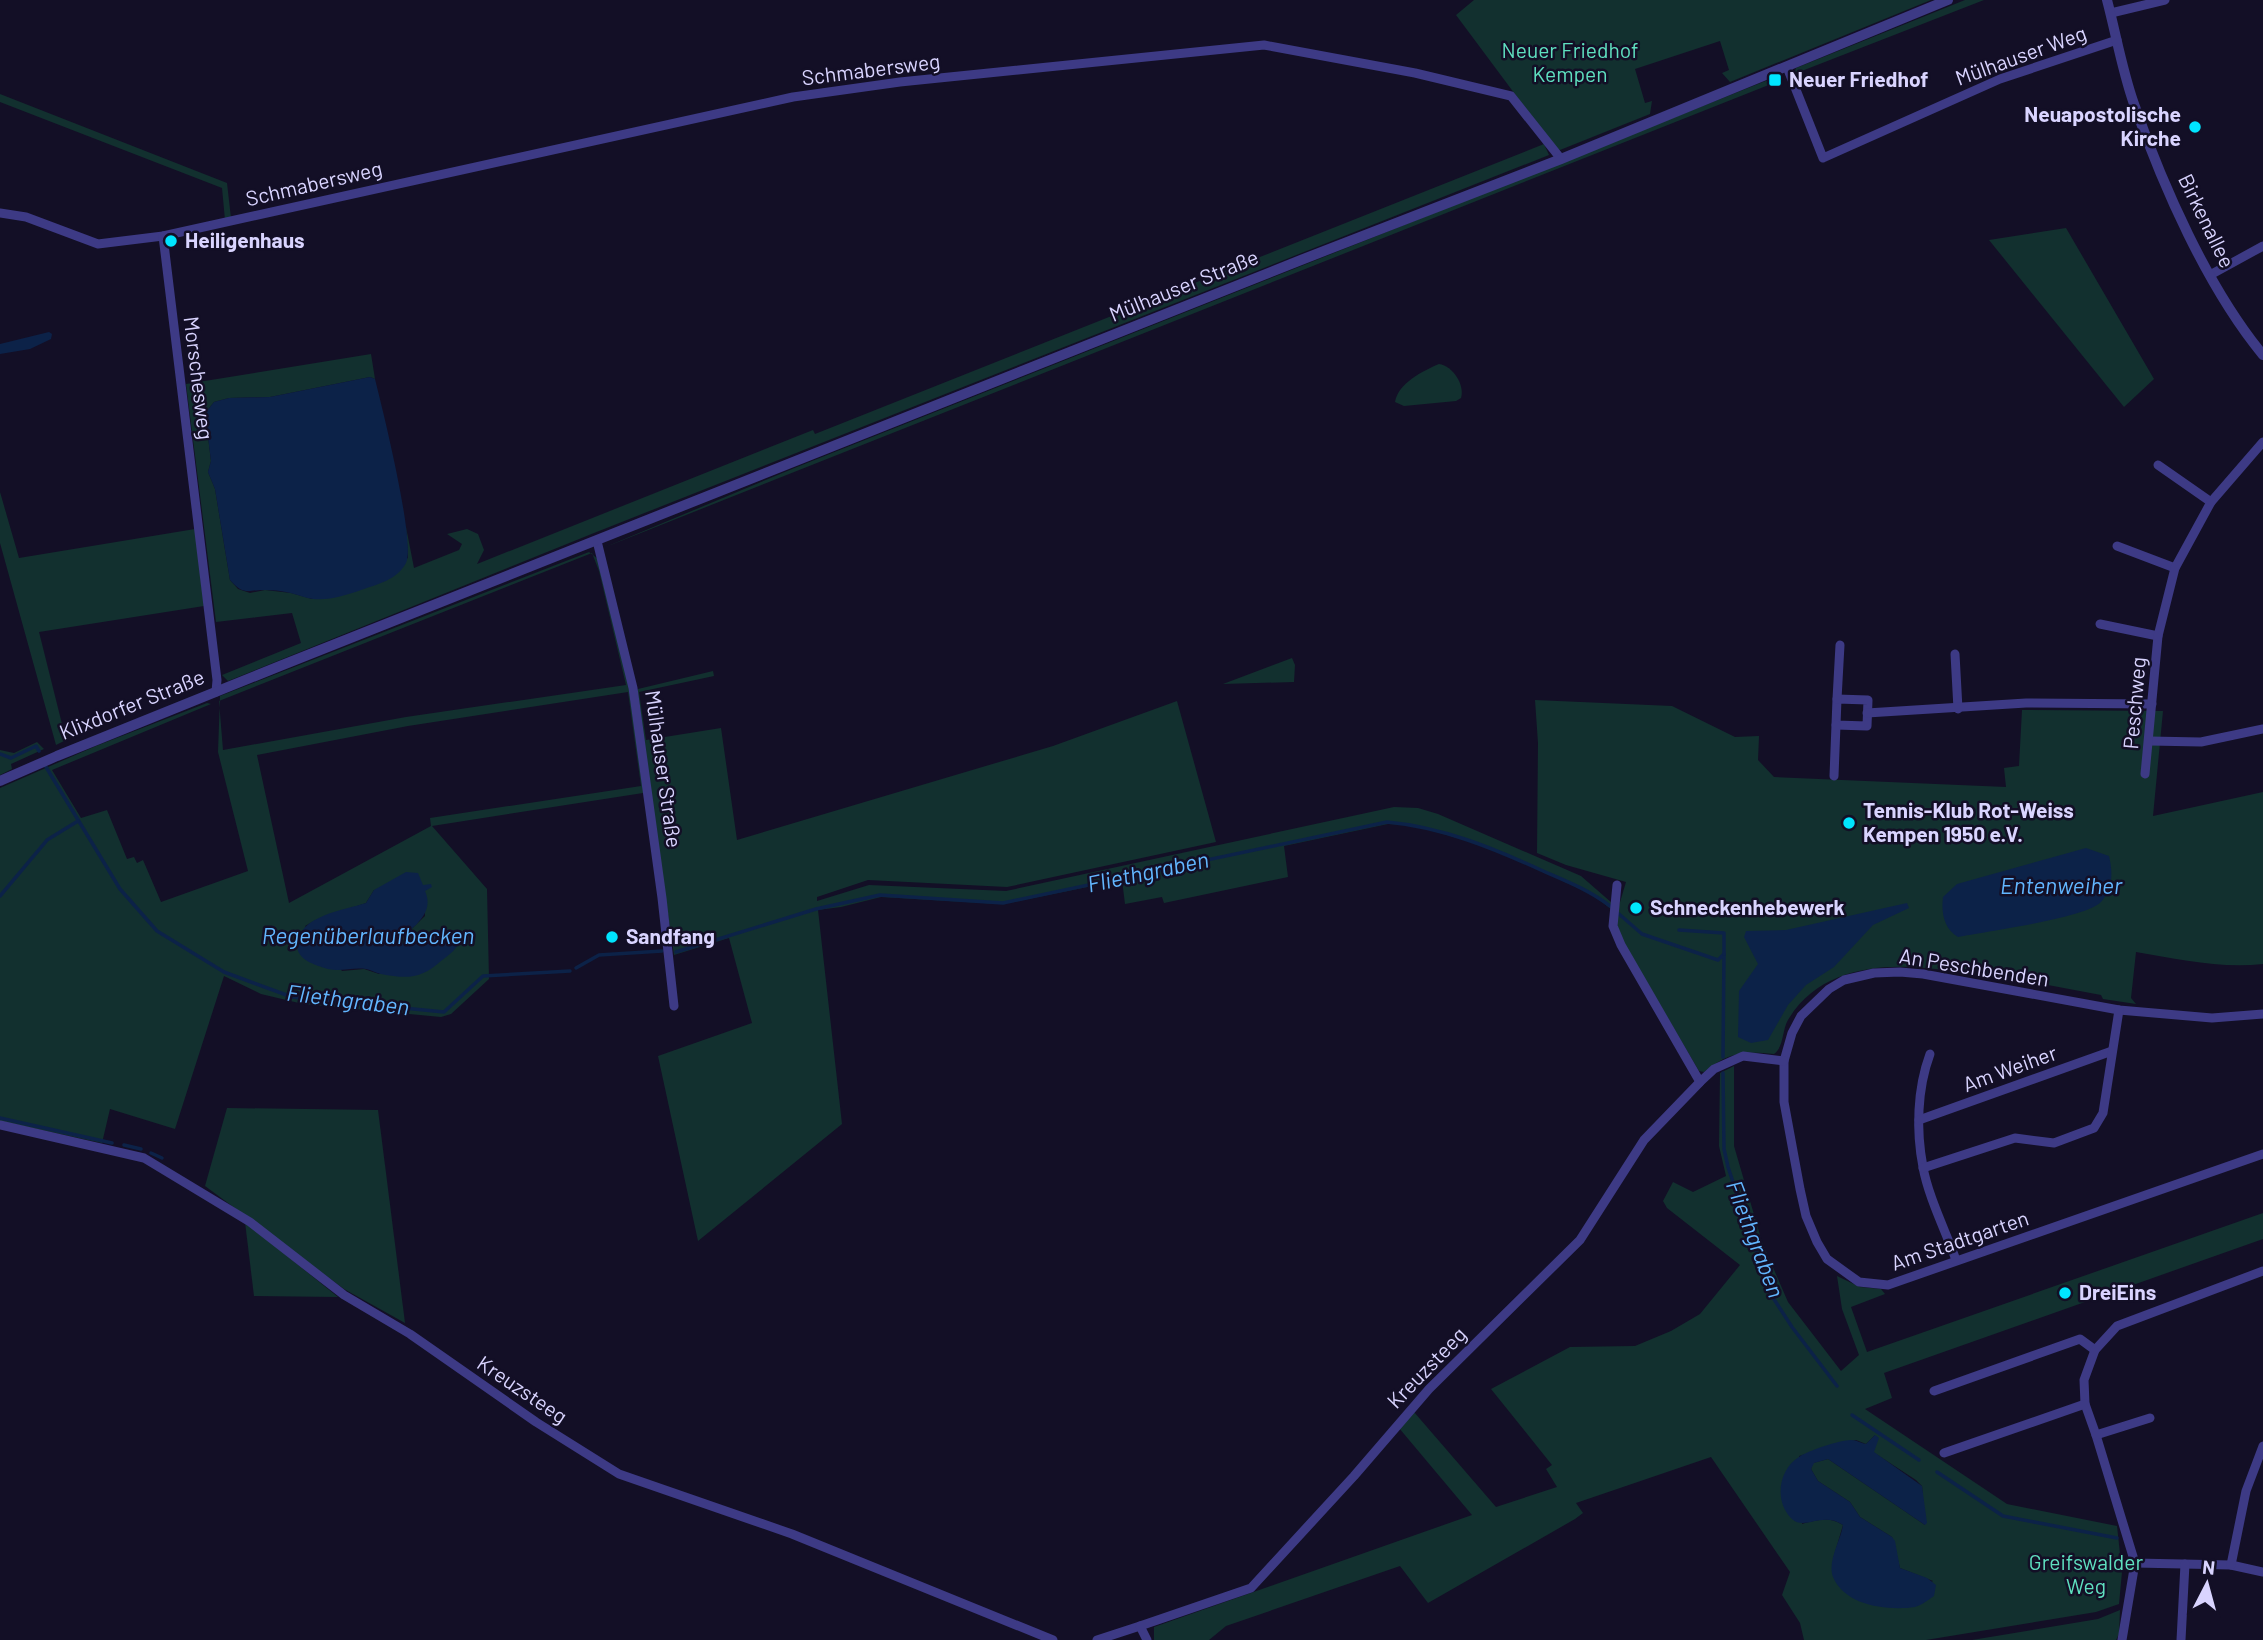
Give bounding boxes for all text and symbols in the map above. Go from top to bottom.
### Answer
street label: Mülhauser Weg [1952,19,2089,90]
park label: Neuer Friedhof Kempen [1502,37,1638,86]
street label: Schmabersweg [800,48,942,89]
place label: Neuer Friedhof [1789,66,1928,91]
marker: Neuer Friedhof [1767,72,1783,88]
place label: Neuapostolische Kirche [2024,101,2181,150]
marker: Neuapostolische Kirche [2187,119,2203,135]
street label: Schmabersweg [243,155,384,210]
street label: Birkenallee [2174,169,2241,271]
place label: Heiligenhaus [185,227,305,252]
marker: Heiligenhaus [163,233,179,249]
street label: Mülhauser Straße [1105,243,1262,326]
street label: Morschesweg [180,315,219,441]
street label: Peschweg [2117,656,2150,750]
street label: Klixdorfer Straße [55,663,208,744]
street label: Mülhauser Straße [641,688,688,849]
place label: Tennis-Klub Rot-Weiss Kempen 1950 e.V. [1863,797,2074,846]
marker: Tennis-Klub Rot-Weiss Kempen 1950 e.V. [1841,815,1857,831]
water label: Fliethgraben [1085,845,1211,898]
water label: Entenweiher [2000,871,2123,899]
place label: Schneckenhebewerk [1650,894,1845,919]
marker: Schneckenhebewerk [1628,900,1644,916]
water label: Regenüberlaufbecken [262,921,474,949]
place label: Sandfang [626,923,715,948]
marker: Sandfang [604,929,620,945]
street label: An Peschbenden [1898,942,2051,991]
water label: Fliethgraben [285,978,411,1020]
street label: Am Weiher [1959,1039,2060,1096]
water label: Fliethgraben [1721,1176,1791,1301]
street label: Am Stadtgarten [1888,1204,2032,1275]
place label: DreiEins [2079,1279,2156,1304]
marker: DreiEins [2057,1285,2073,1301]
street label: Kreuzsteeg [1381,1321,1471,1413]
street label: Kreuzsteeg [473,1350,573,1428]
park label: Greifswalder Weg [2029,1549,2144,1598]
north arrow [2172,1549,2242,1619]
text: N [2201,1554,2216,1579]

